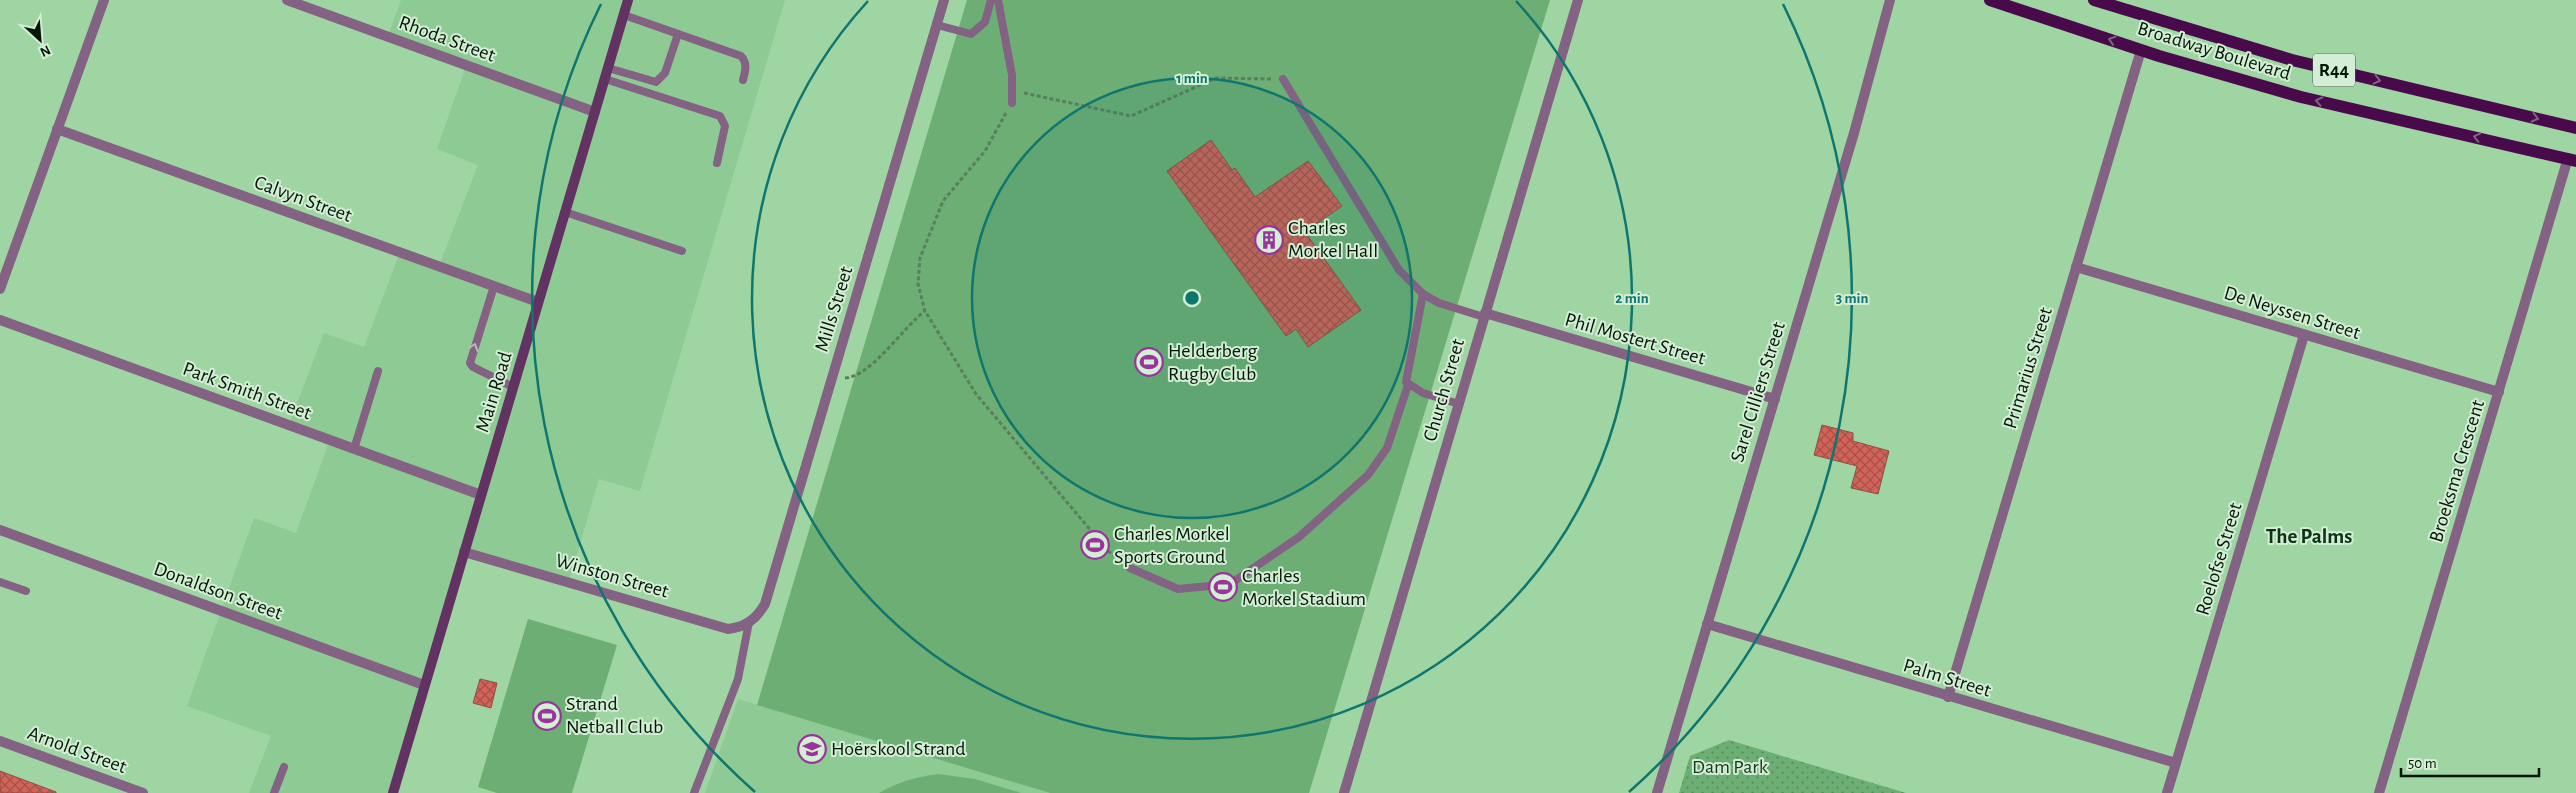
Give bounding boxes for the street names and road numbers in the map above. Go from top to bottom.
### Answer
street label: Rhoda Street [396,12,498,66]
street label: Broadway Boulevard [2135,18,2293,84]
road number: R44 [2313,54,2355,86]
street label: Calvyn Street [252,172,355,226]
street label: Mills Street [812,263,857,354]
street label: De Neyssen Street [2222,283,2363,343]
street label: Primarius Street [2000,304,2056,431]
street label: Phil Mostert Street [1563,309,1708,369]
street label: Sarel Cilliers Street [1727,319,1789,464]
street label: Church Street [1420,336,1468,444]
street label: Main Road [472,349,516,435]
street label: Park Smith Street [180,359,314,424]
street label: Broeksma Crescent [2426,397,2488,545]
street label: Roelofse Street [2192,500,2246,618]
street label: Winston Street [553,550,672,602]
street label: Donaldson Street [151,558,285,624]
street label: Palm Street [1901,655,1994,701]
street label: Arnold Street [25,723,130,777]

